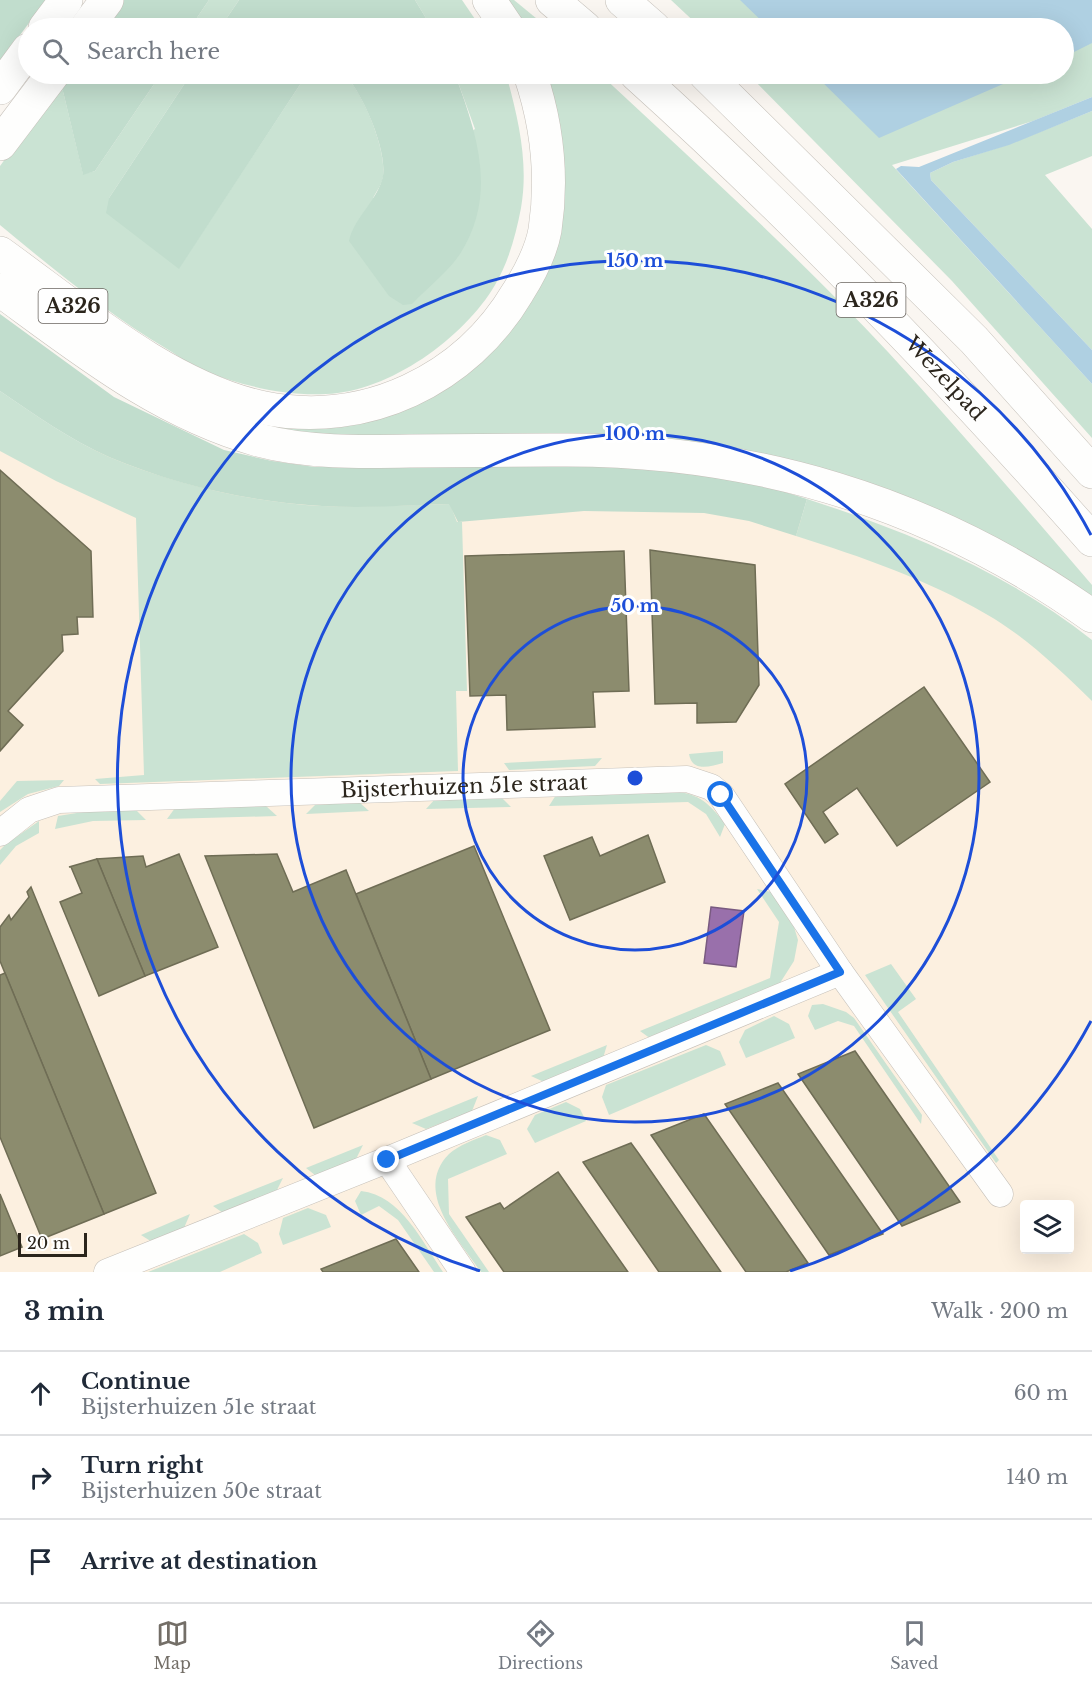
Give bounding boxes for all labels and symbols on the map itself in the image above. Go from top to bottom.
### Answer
text: 150 m [607,250,664,272]
road number: A326 [836,283,906,317]
road number: A326 [38,289,107,323]
street label: Wezelpad [899,330,991,426]
text: 100 m [605,423,665,445]
text: 50 m [611,595,660,617]
centre of rings [625,768,645,788]
street label: Bijsterhuizen 51e straat [340,769,588,804]
route start [707,781,733,807]
route end [373,1146,399,1172]
scale bar [18,1230,87,1258]

